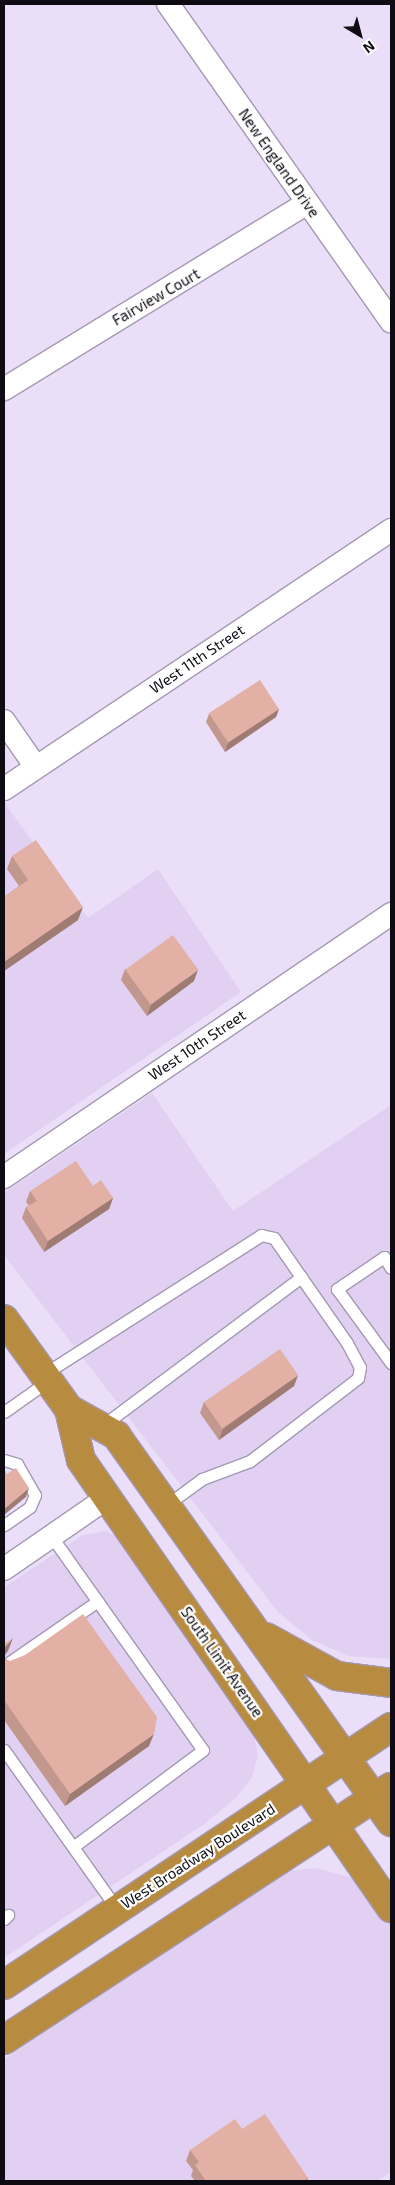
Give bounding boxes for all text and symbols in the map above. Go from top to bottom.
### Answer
north arrow [335,10,385,60]
text: N [360,38,378,57]
street label: New England Drive [235,105,323,221]
street label: Fairview Court [109,265,203,329]
street label: West 11th Street [146,621,248,697]
street label: West 10th Street [145,1006,249,1084]
street label: South Limit Avenue [177,1603,267,1721]
street label: West Broadway Boulevard [117,1799,279,1913]

